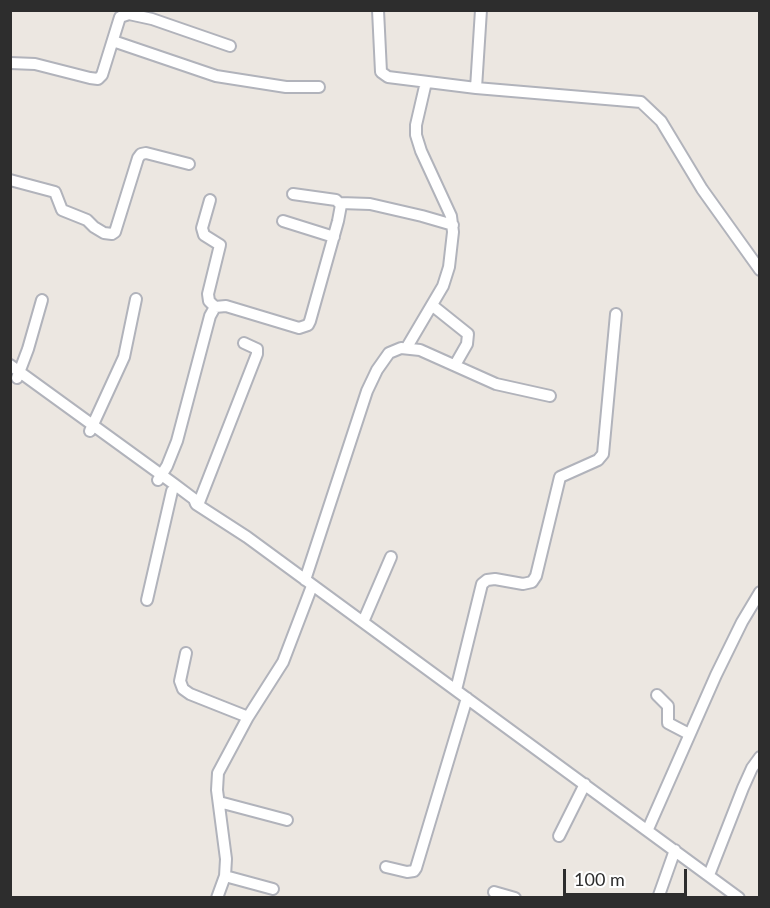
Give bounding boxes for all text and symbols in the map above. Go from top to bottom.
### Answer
scale bar [566,857,690,895]
text: 100 m [574,868,625,890]

